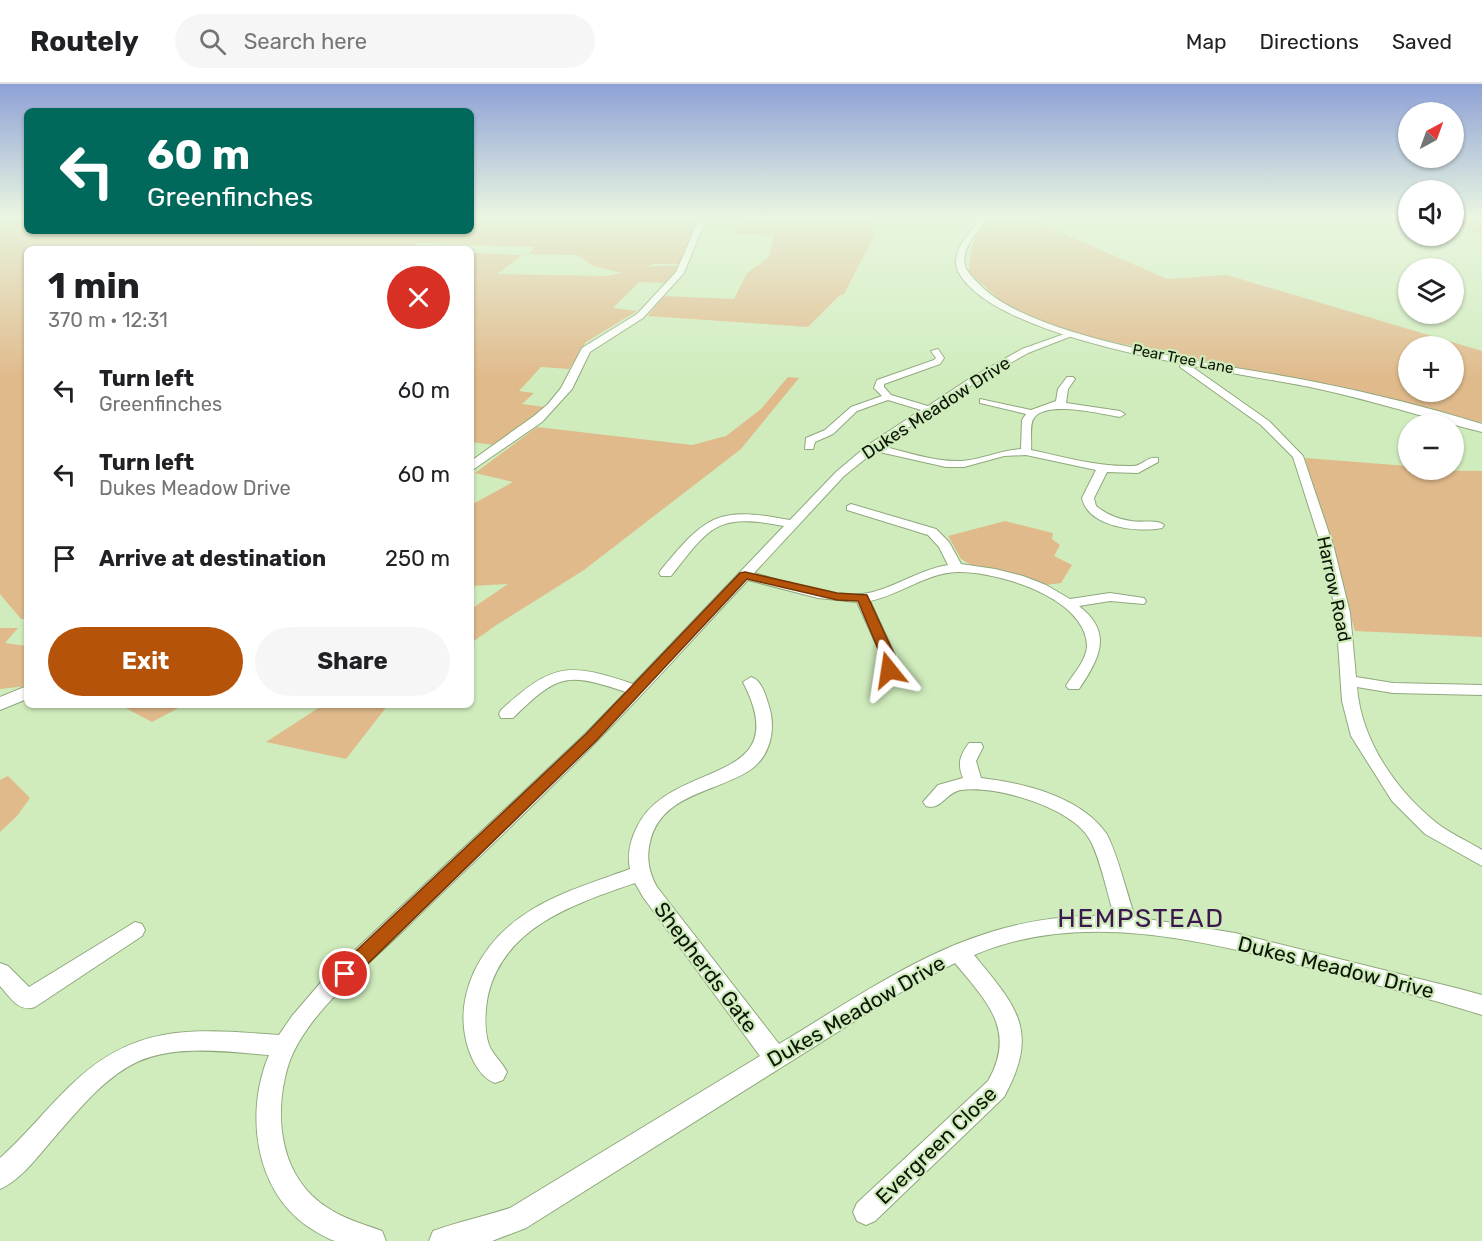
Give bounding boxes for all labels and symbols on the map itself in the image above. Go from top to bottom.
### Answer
north arrow [1398,102,1464,168]
street label: Pear Tree Lane [1131,340,1235,378]
street label: Dukes Meadow Drive [858,352,1014,464]
street label: Harrow Road [1312,534,1356,644]
position arrow [857,638,921,702]
street label: Shepherds Gate [649,897,763,1037]
district label: HEMPSTEAD [1057,903,1225,934]
street label: Dukes Meadow Drive [1235,931,1437,1003]
pin [319,948,370,999]
street label: Dukes Meadow Drive [763,950,949,1072]
street label: Evergreen Close [870,1081,1002,1209]

